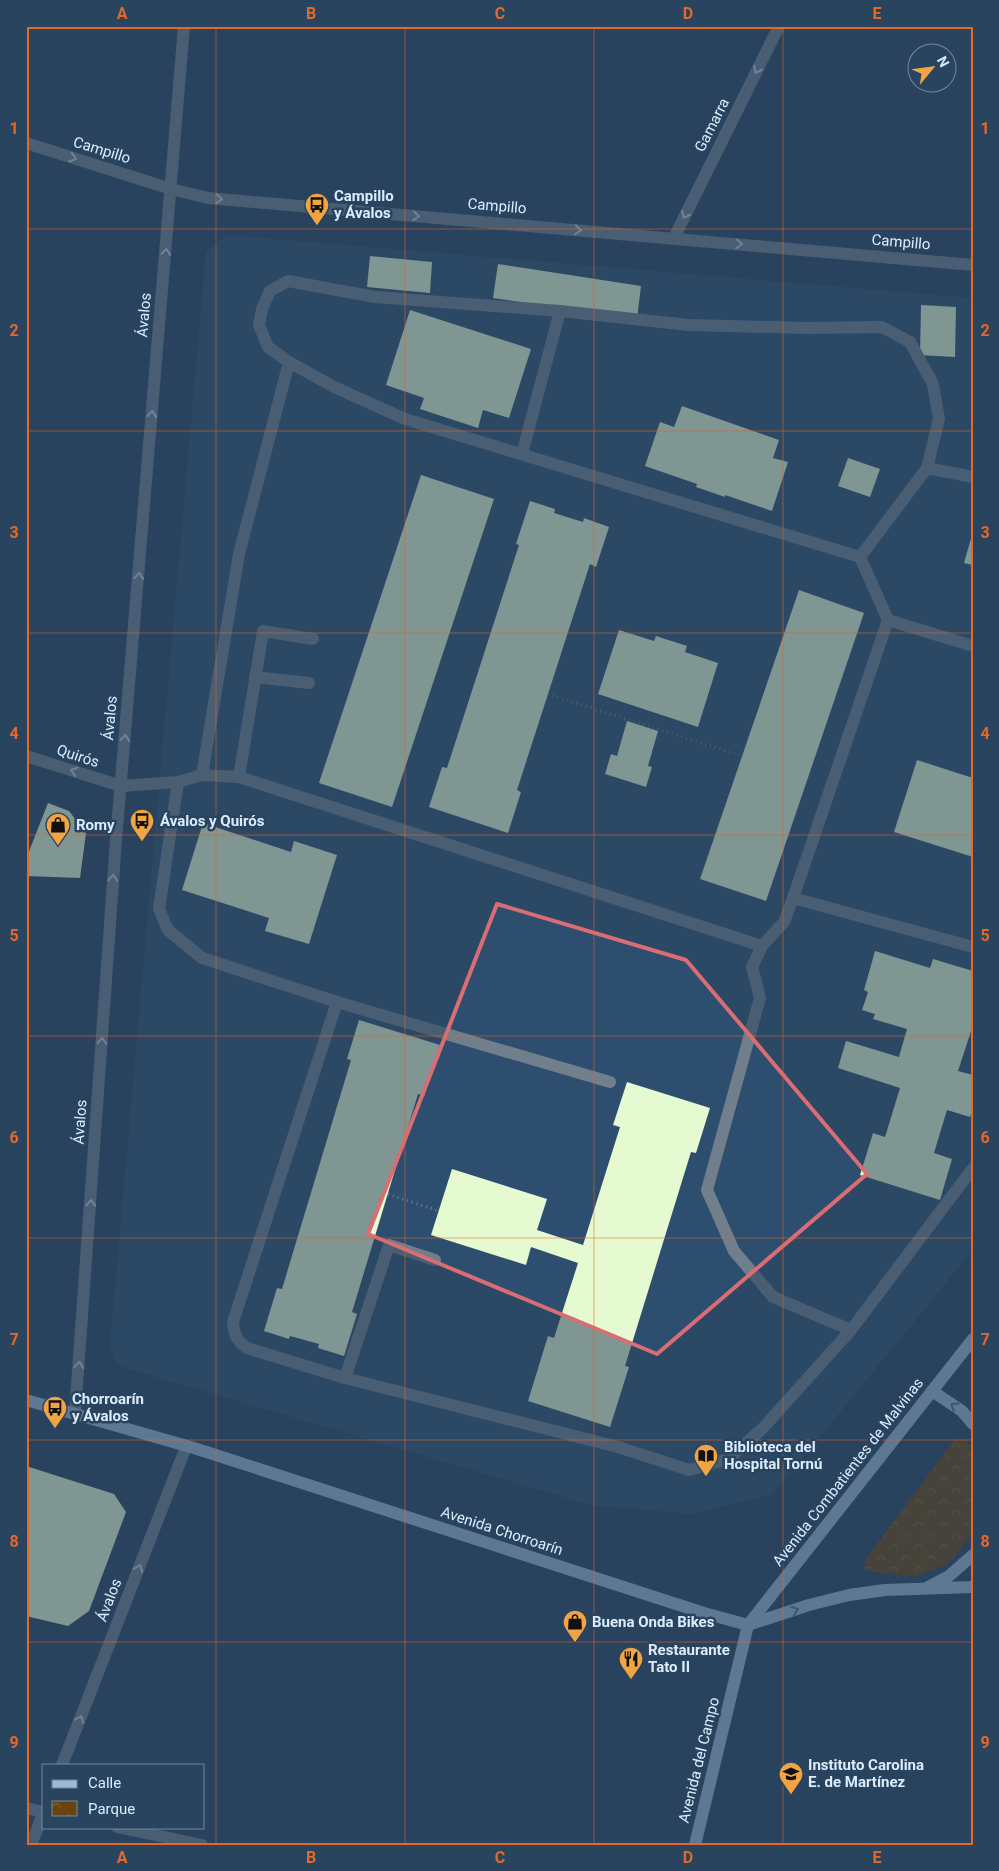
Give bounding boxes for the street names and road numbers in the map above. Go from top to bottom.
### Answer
street label: Gamarra [691,95,733,155]
street label: Campillo [71,133,133,167]
street label: Campillo [467,194,527,218]
street label: Campillo [871,230,931,254]
street label: Ávalos [133,292,155,338]
street label: Ávalos [99,695,121,741]
street label: Quirós [55,741,101,771]
street label: Ávalos [69,1099,91,1145]
street label: Avenida Combatientes de Malvinas [769,1374,927,1570]
street label: Avenida Chorroarín [439,1503,565,1559]
street label: Ávalos [93,1576,125,1624]
street label: Avenida del Campo [675,1695,723,1825]

